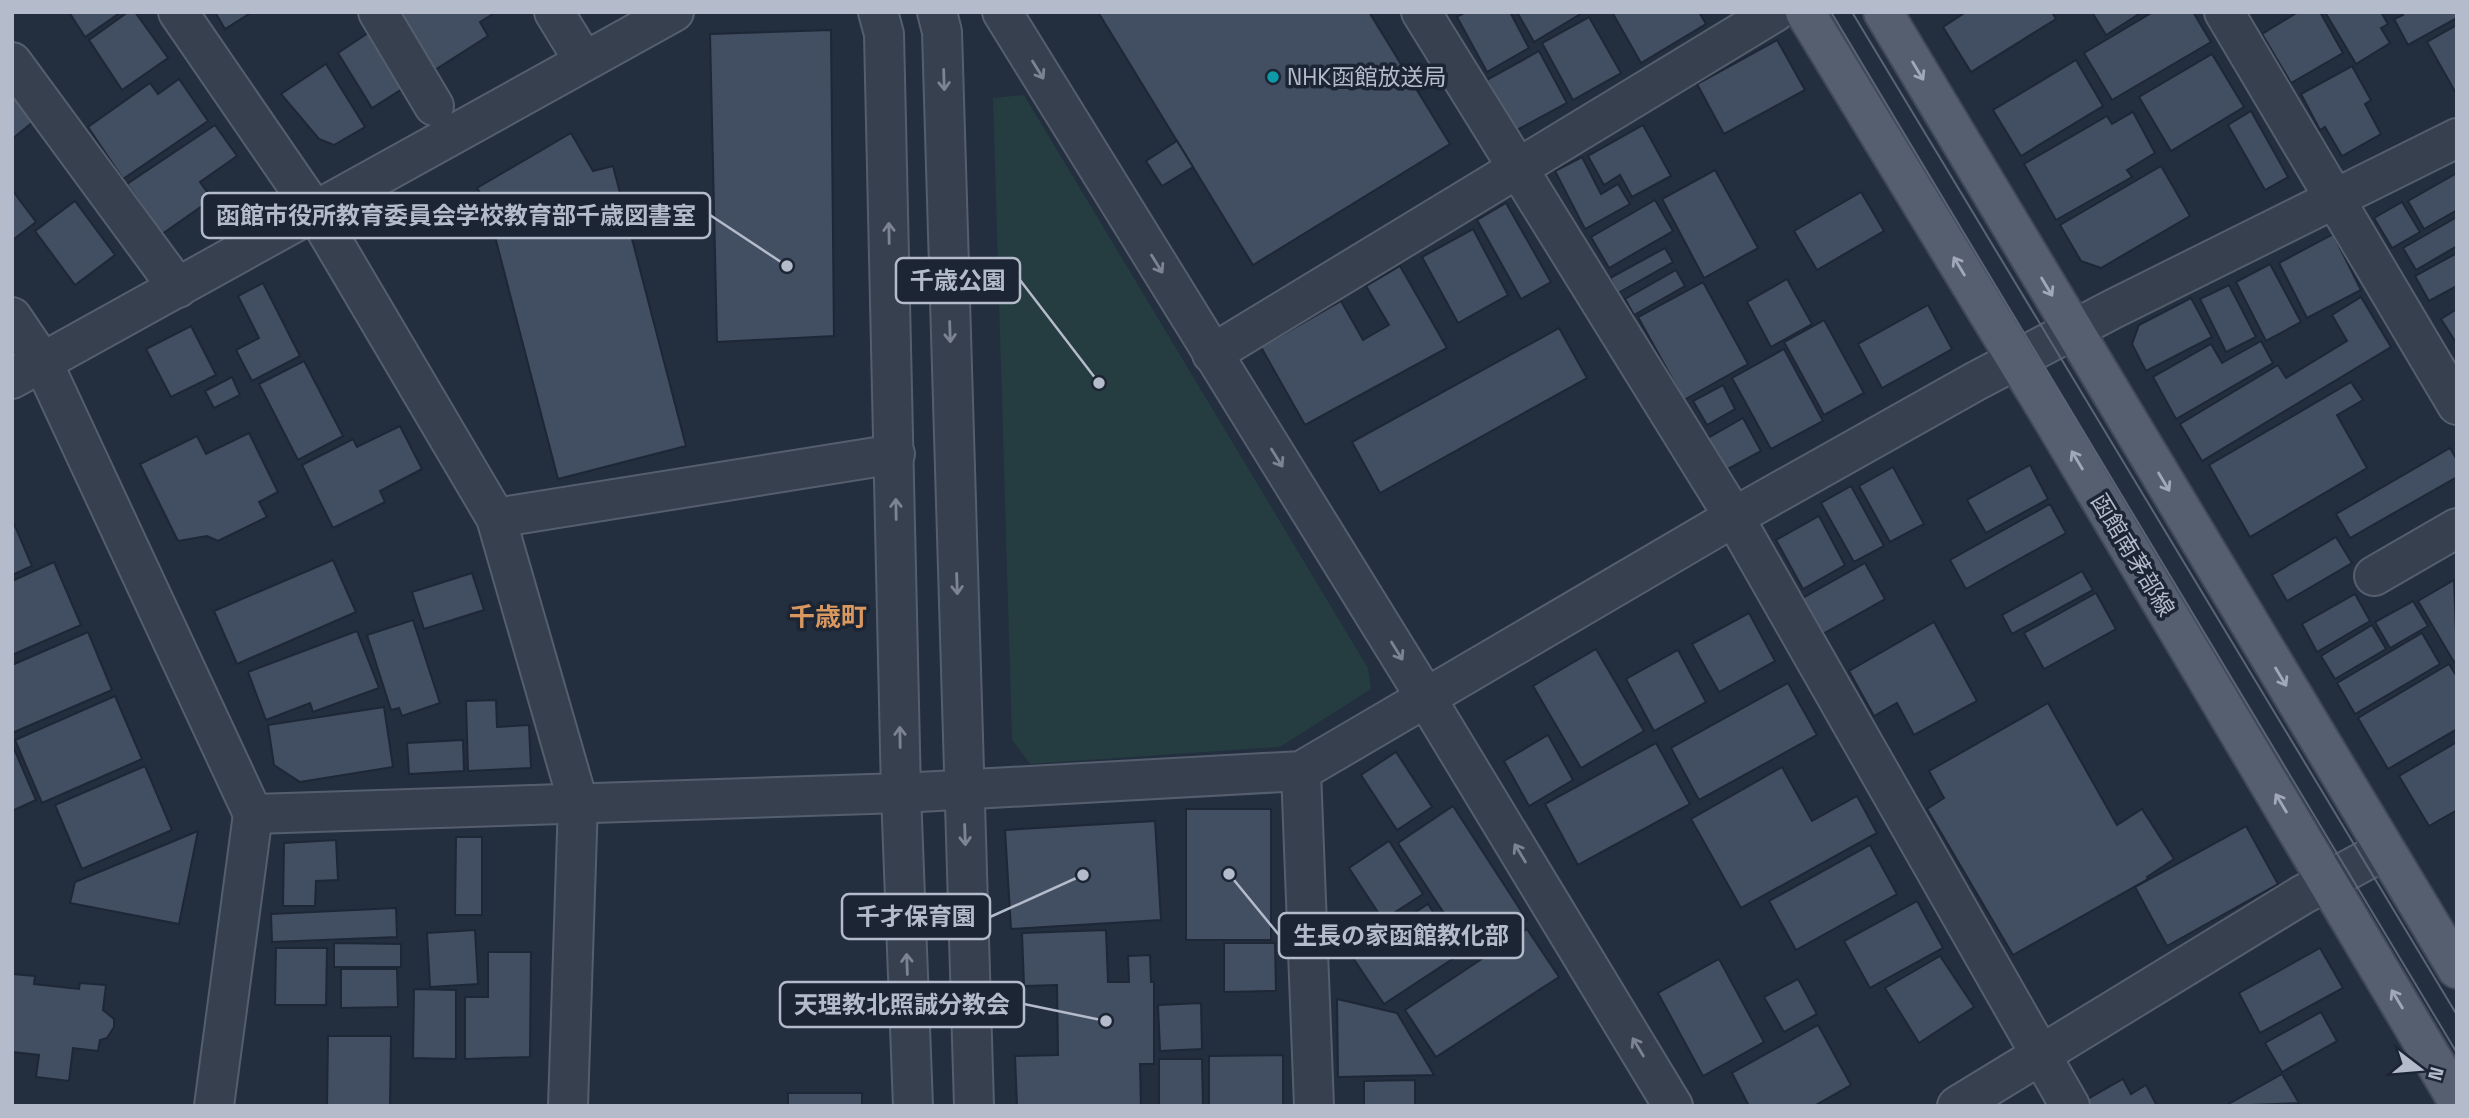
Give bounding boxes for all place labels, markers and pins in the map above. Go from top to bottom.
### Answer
place label: NHK函館放送局 [1287,62,1446,92]
marker: NHK函館放送局 [1265,69,1281,85]
callout: 函館市役所教育委員会学校教育部千歳図書室 [202,193,710,238]
callout: 千歳公園 [896,258,1020,303]
callout: 千才保育園 [842,894,990,939]
callout: 生長の家函館教化部 [1279,913,1523,958]
callout: 天理教北照誠分教会 [780,982,1024,1027]

